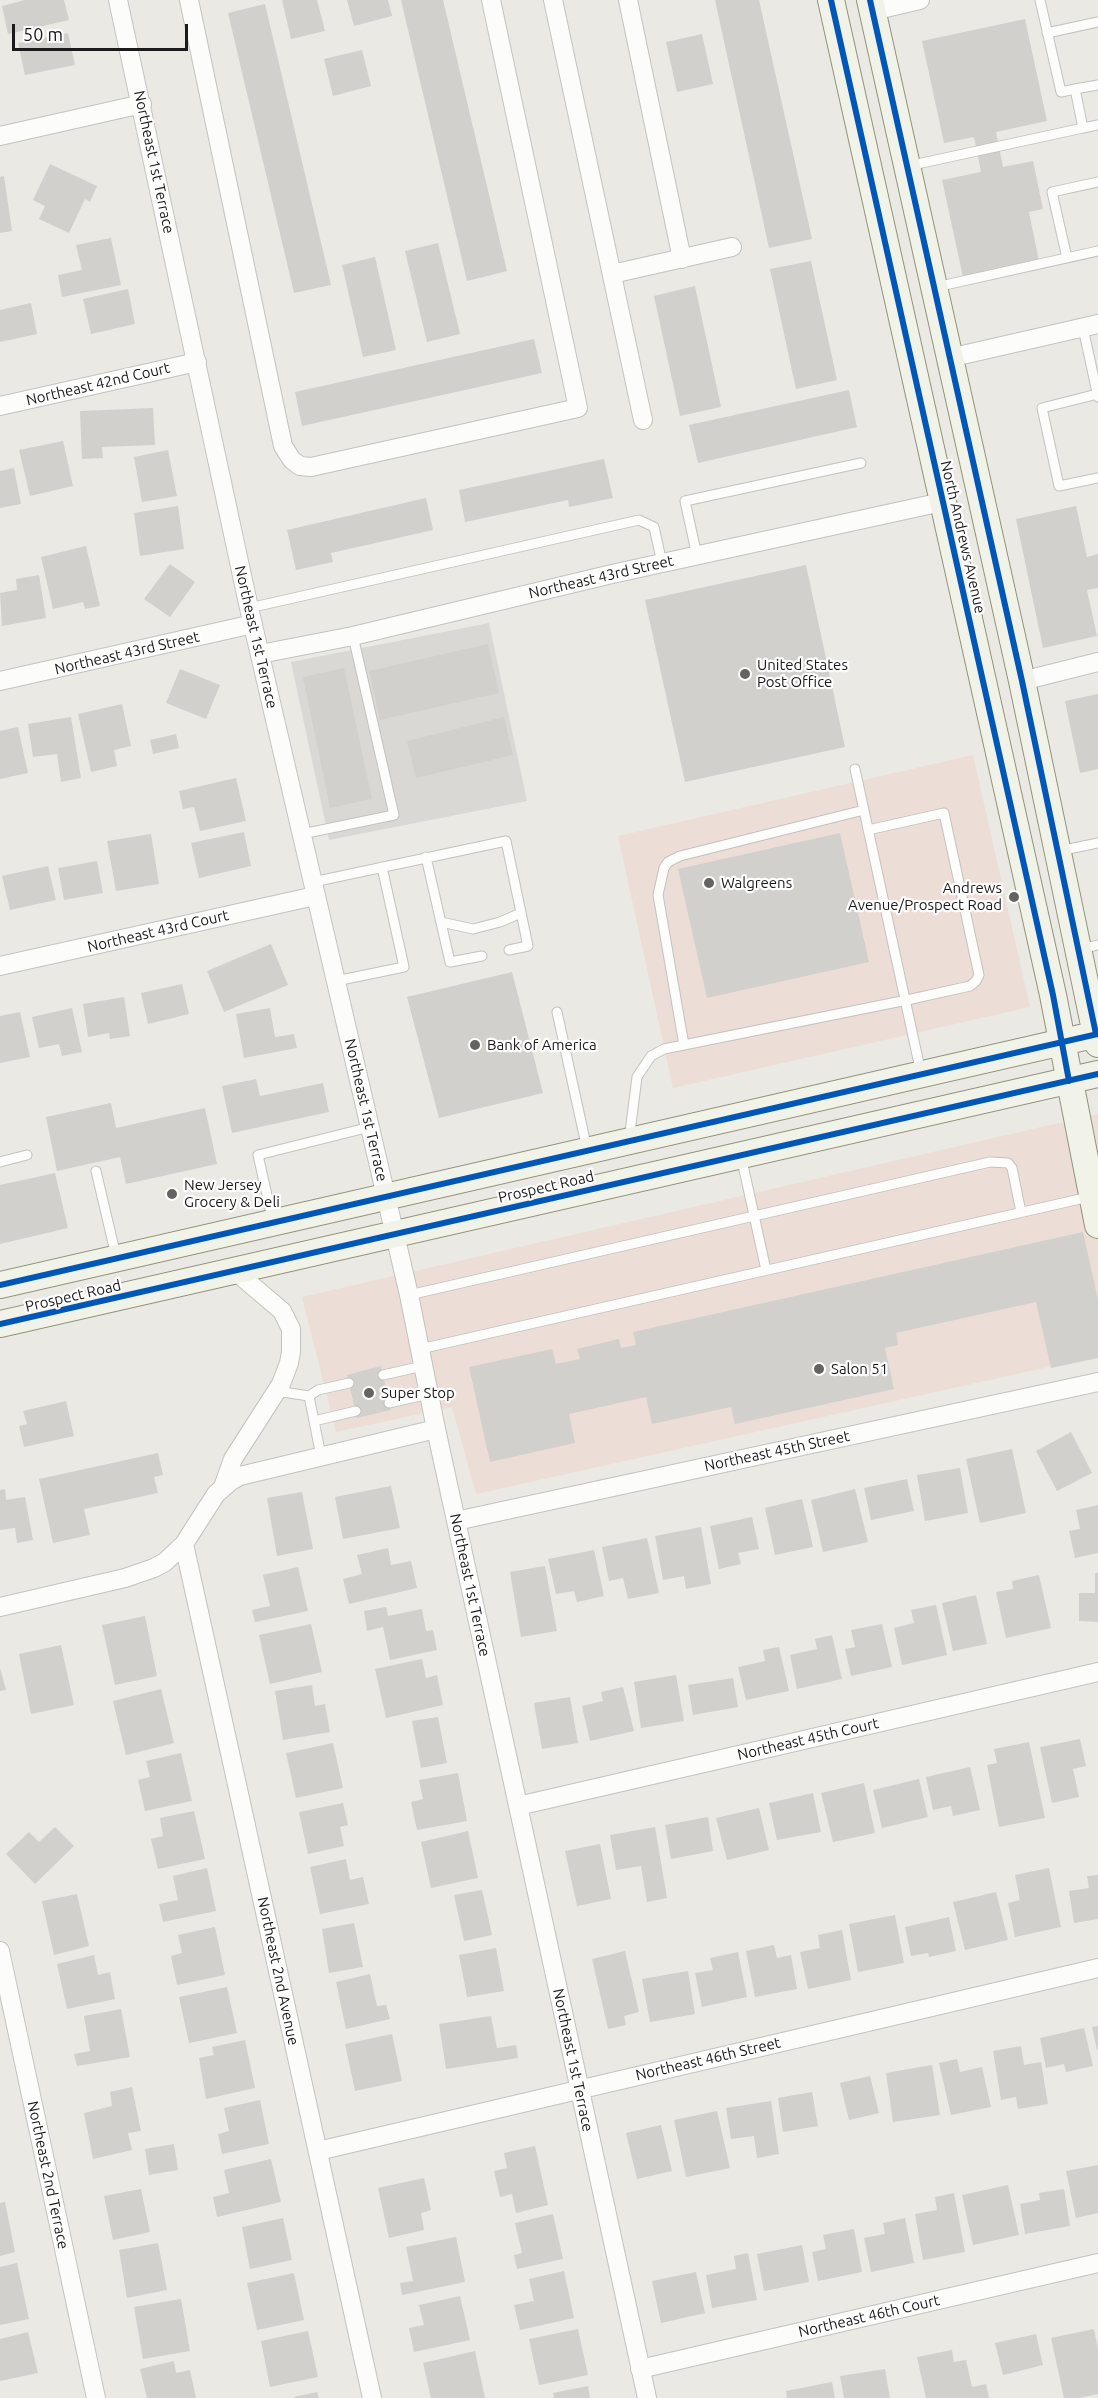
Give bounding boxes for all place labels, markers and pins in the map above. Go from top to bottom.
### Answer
place label: United States Post Office [757,656,848,691]
marker: United States Post Office [738,667,752,681]
place label: Walgreens [721,874,792,892]
marker: Walgreens [702,876,716,890]
place label: Andrews Avenue/Prospect Road [848,879,1002,914]
marker: Andrews Avenue/Prospect Road [1007,890,1021,904]
place label: Bank of America [487,1036,597,1054]
marker: Bank of America [468,1038,482,1052]
place label: New Jersey Grocery & Deli [184,1176,280,1211]
marker: New Jersey Grocery & Deli [165,1187,179,1201]
place label: Salon 51 [831,1360,888,1378]
marker: Salon 51 [812,1362,826,1376]
place label: Super Stop [381,1384,455,1402]
marker: Super Stop [362,1386,376,1400]

